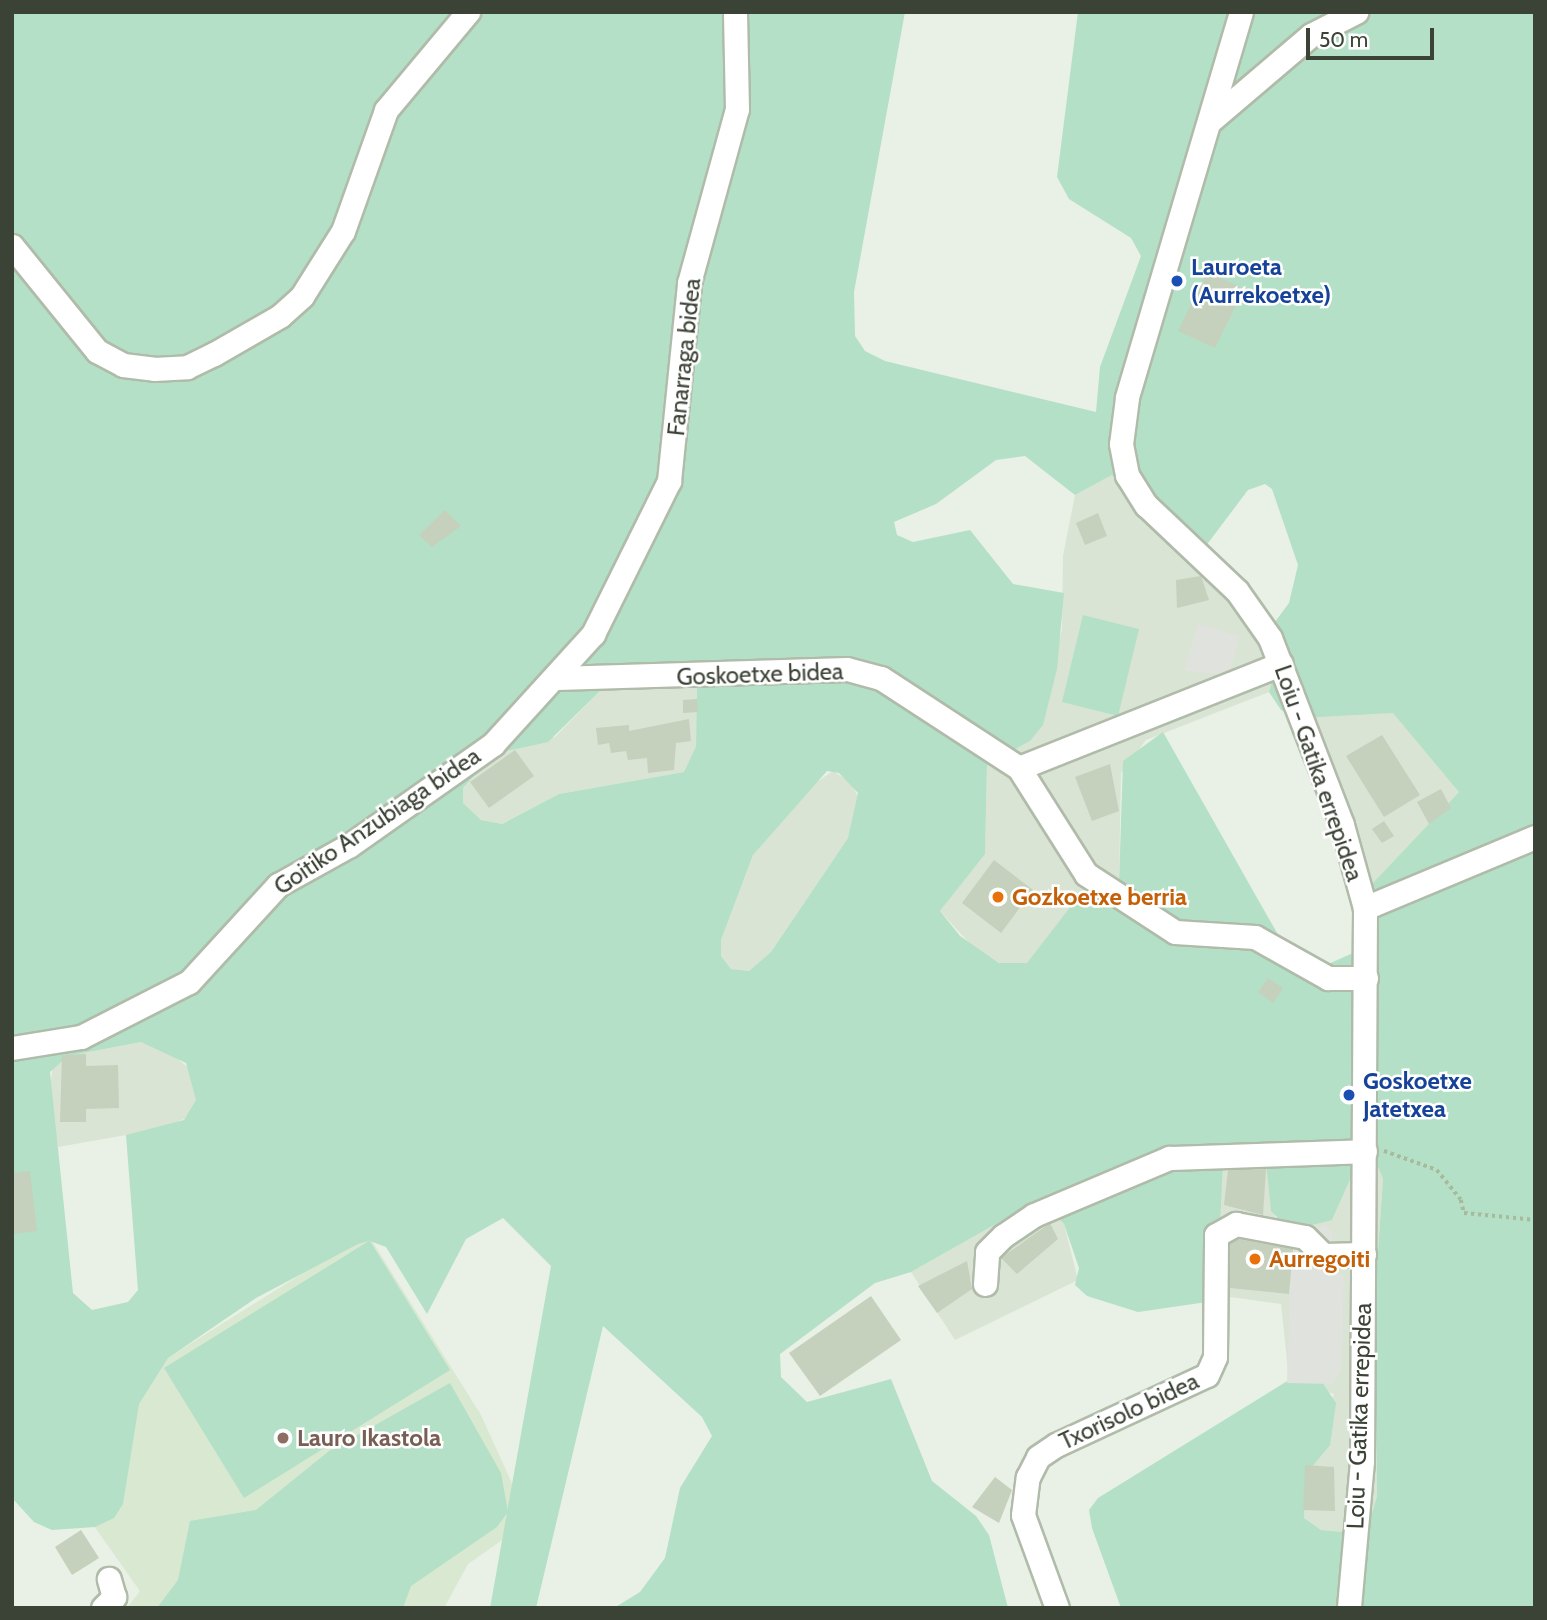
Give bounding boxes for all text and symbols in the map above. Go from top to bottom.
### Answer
scale bar [1309,14,1437,58]
text: 50 m [1319,27,1368,52]
place label: Lauroeta (Aurrekoetxe) [1191,253,1331,309]
marker: Lauroeta (Aurrekoetxe) [1169,273,1185,289]
street label: Fanarraga bidea [661,277,707,437]
street label: Goskoetxe bidea [676,657,844,691]
street label: Loiu - Gatika errepidea [1268,661,1370,885]
street label: Goitiko Anzubiaga bidea [268,741,486,901]
place label: Gozkoetxe berria [1012,883,1187,911]
marker: Gozkoetxe berria [990,889,1006,905]
place label: Goskoetxe Jatetxea [1363,1067,1472,1123]
marker: Goskoetxe Jatetxea [1341,1087,1357,1103]
place label: Aurregoiti [1269,1245,1370,1273]
marker: Aurregoiti [1247,1251,1263,1267]
street label: Loiu - Gatika errepidea [1341,1302,1377,1530]
street label: Txorisolo bidea [1055,1366,1203,1456]
place label: Lauro Ikastola [297,1424,441,1452]
marker: Lauro Ikastola [275,1430,291,1446]

